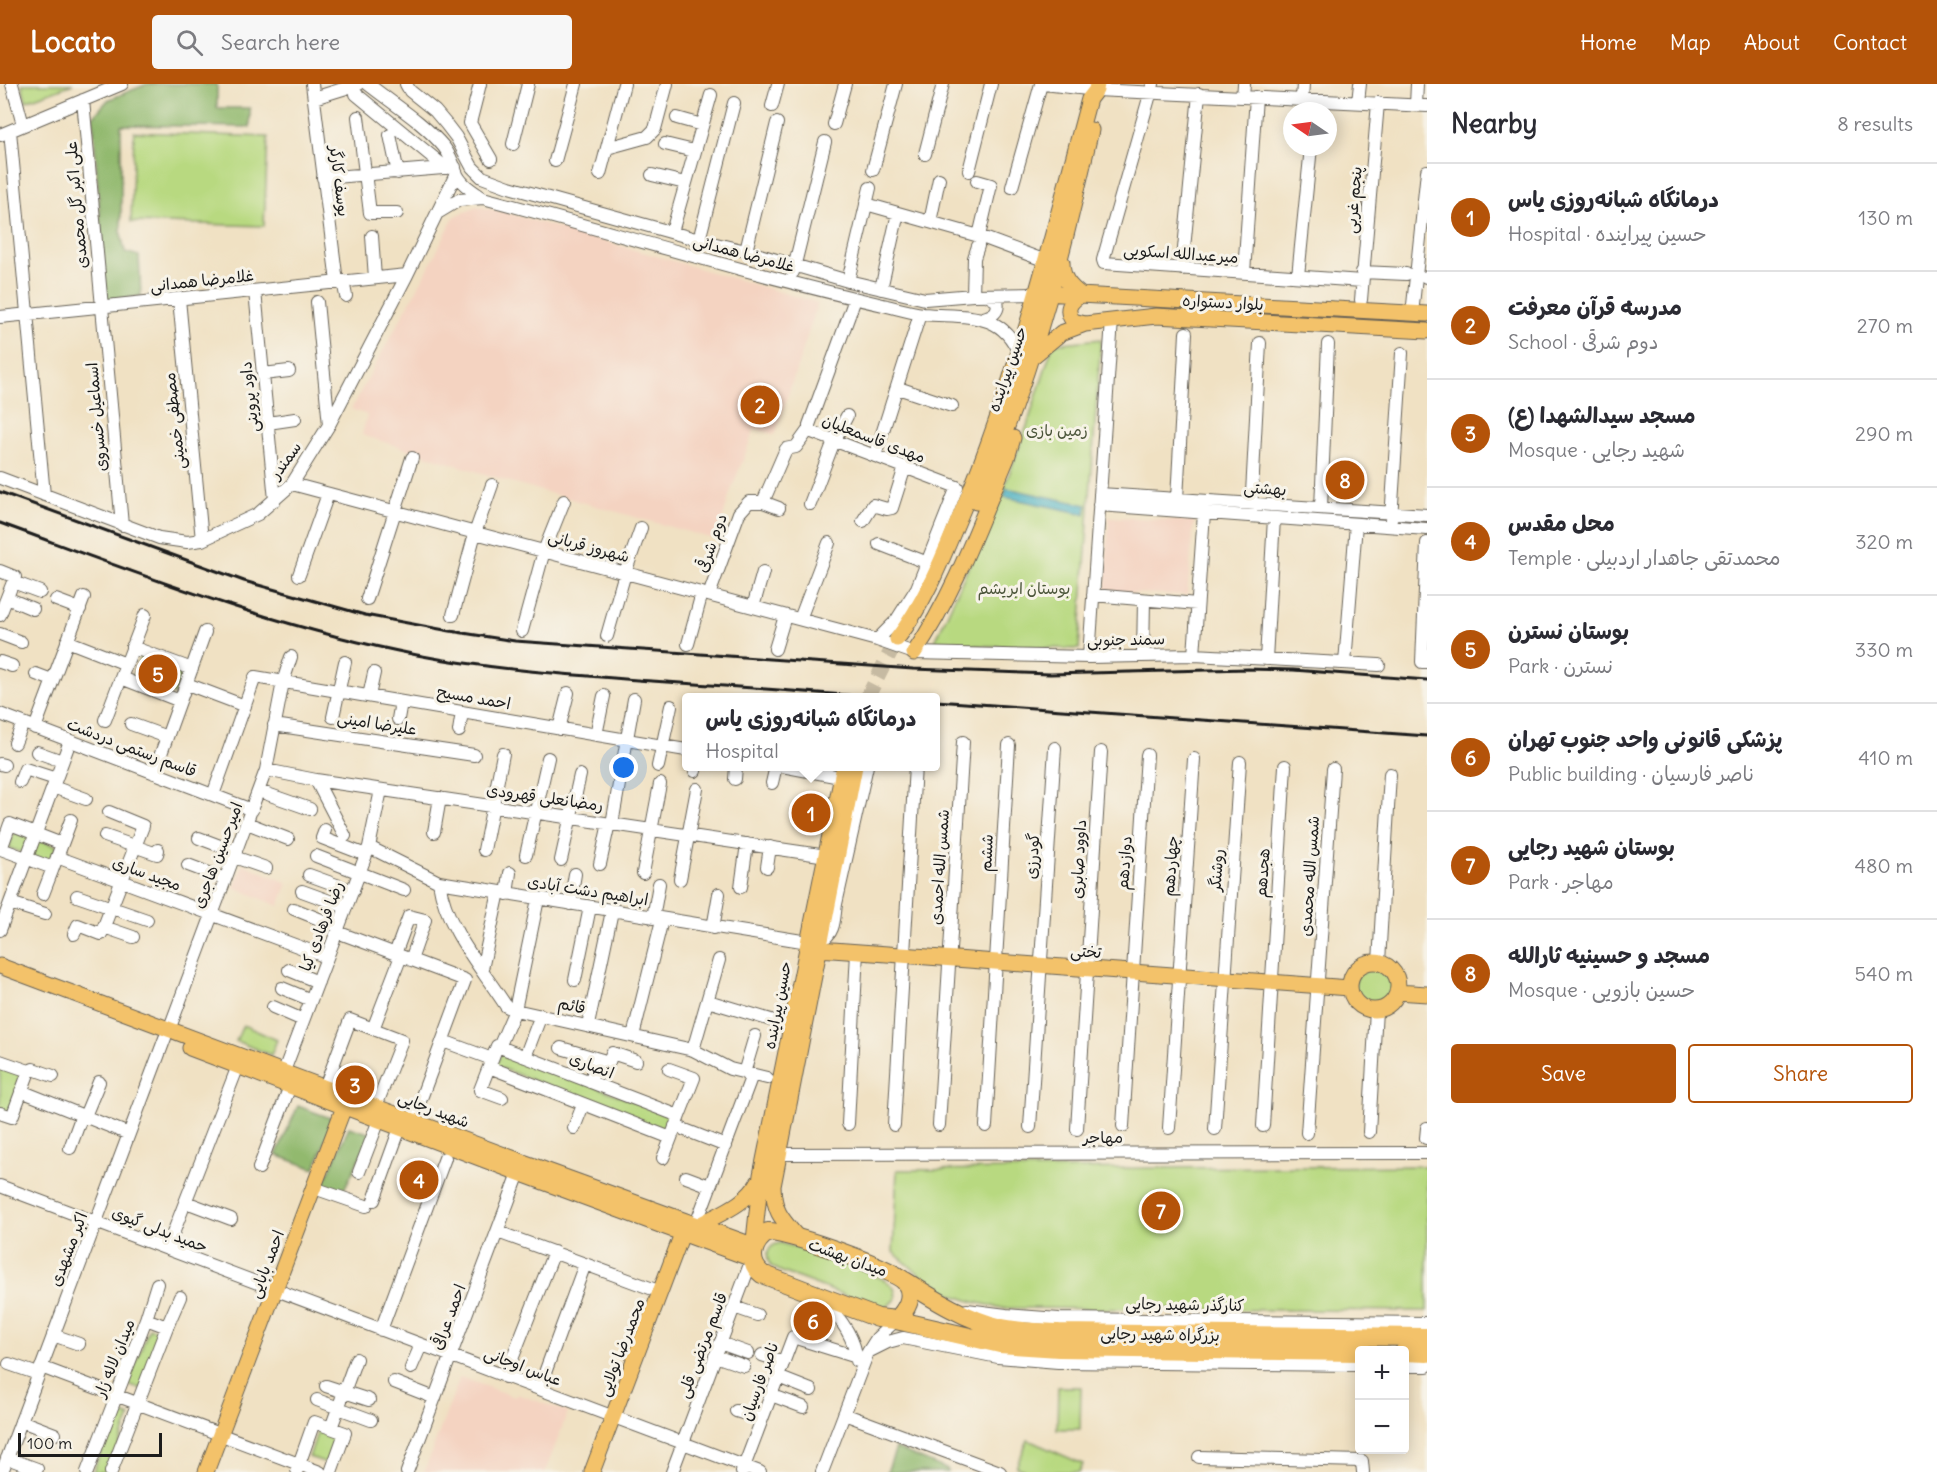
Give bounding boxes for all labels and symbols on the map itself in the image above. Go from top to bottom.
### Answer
north arrow [1283,102,1337,156]
street label: علی اکبر گل محمدی [60,140,93,269]
street label: یوسف کارگر [324,142,354,218]
street label: پنجم غربی [1340,166,1369,235]
street label: غلامرضا همدانی [691,230,797,277]
street label: میرعبدالله اسکویی [1123,239,1239,268]
street label: غلامرضا همدانی [149,265,255,296]
street label: بلوار دستواره [1182,290,1264,315]
street label: حسین پیراینده [983,324,1032,415]
street label: داود پروینی [235,360,264,434]
street label: اسماعیل خسروی [81,362,111,472]
street label: مصطفی خمینی [159,371,190,470]
pin: 2 [740,382,780,428]
street label: مهدی قاسمعلیان [819,409,929,467]
park label: زمین بازی [1026,420,1088,440]
street label: سمندر [264,437,305,484]
pin: 8 [1326,458,1364,502]
street label: بهشتی [1243,477,1287,500]
street label: دوم شرقی [691,511,734,576]
street label: شهروز قربانی [546,526,632,567]
park label: بوستان ابریشم [978,578,1070,601]
street label: سمند جنوبی [1087,628,1165,651]
pin: 5 [138,652,178,696]
street label: احمد مسیح [435,681,512,714]
street label: علیرضا امینی [336,707,418,740]
street label: قاسم رستمی دردشت [63,713,200,784]
your location [609,753,638,782]
street label: رمضانعلی قهرودی [485,779,605,816]
pin: 1 [792,790,830,836]
street label: امیرحسین هاجری [188,799,246,911]
street label: شمس الله احمدی [925,808,953,926]
street label: شمس الله محمدی [1295,815,1323,937]
street label: داوود صابری [1066,819,1090,899]
street label: گودرزی [1020,832,1045,880]
street label: ششم [975,834,1000,873]
street label: دوازدهم [1112,835,1139,891]
street label: چهاردهم [1158,835,1185,897]
street label: روشنگر [1204,848,1227,894]
street label: هجدهم [1250,848,1277,899]
street label: مجید ساری [110,851,184,895]
street label: ابراهیم دشت آبادی [526,871,650,912]
street label: رضا فرهادی کیا [295,878,347,974]
street label: تختی [1070,940,1103,963]
street label: حسین پیراینده [759,959,796,1051]
street label: قائم [556,992,588,1021]
street label: انصاری [567,1047,617,1083]
pin: 3 [336,1062,374,1108]
street label: شهید رجایی [395,1086,472,1133]
street label: مهاجر [1081,1127,1123,1147]
pin: 4 [400,1158,438,1202]
pin: 7 [1142,1188,1180,1234]
street label: حمید بدلی گیوی [109,1202,211,1257]
street label: اکبر مشهدی [45,1209,91,1289]
street label: احمد بابایی [244,1227,289,1301]
street label: میدان بهشت [806,1234,890,1280]
street label: احمد عراقی [426,1281,470,1353]
street label: قاسم مرتضی قلی [673,1289,734,1402]
street label: کنارگذر شهید رجایی [1125,1293,1245,1316]
street label: محمدرضا تولایی [593,1295,650,1399]
pin: 6 [794,1298,832,1344]
street label: میدان لاله زار [88,1316,139,1402]
street label: بزرگراه شهید رجایی [1100,1323,1220,1346]
street label: ناصر فارسیان [735,1339,783,1423]
street label: عباس اوجانی [481,1342,564,1391]
scale bar [18,1430,162,1458]

